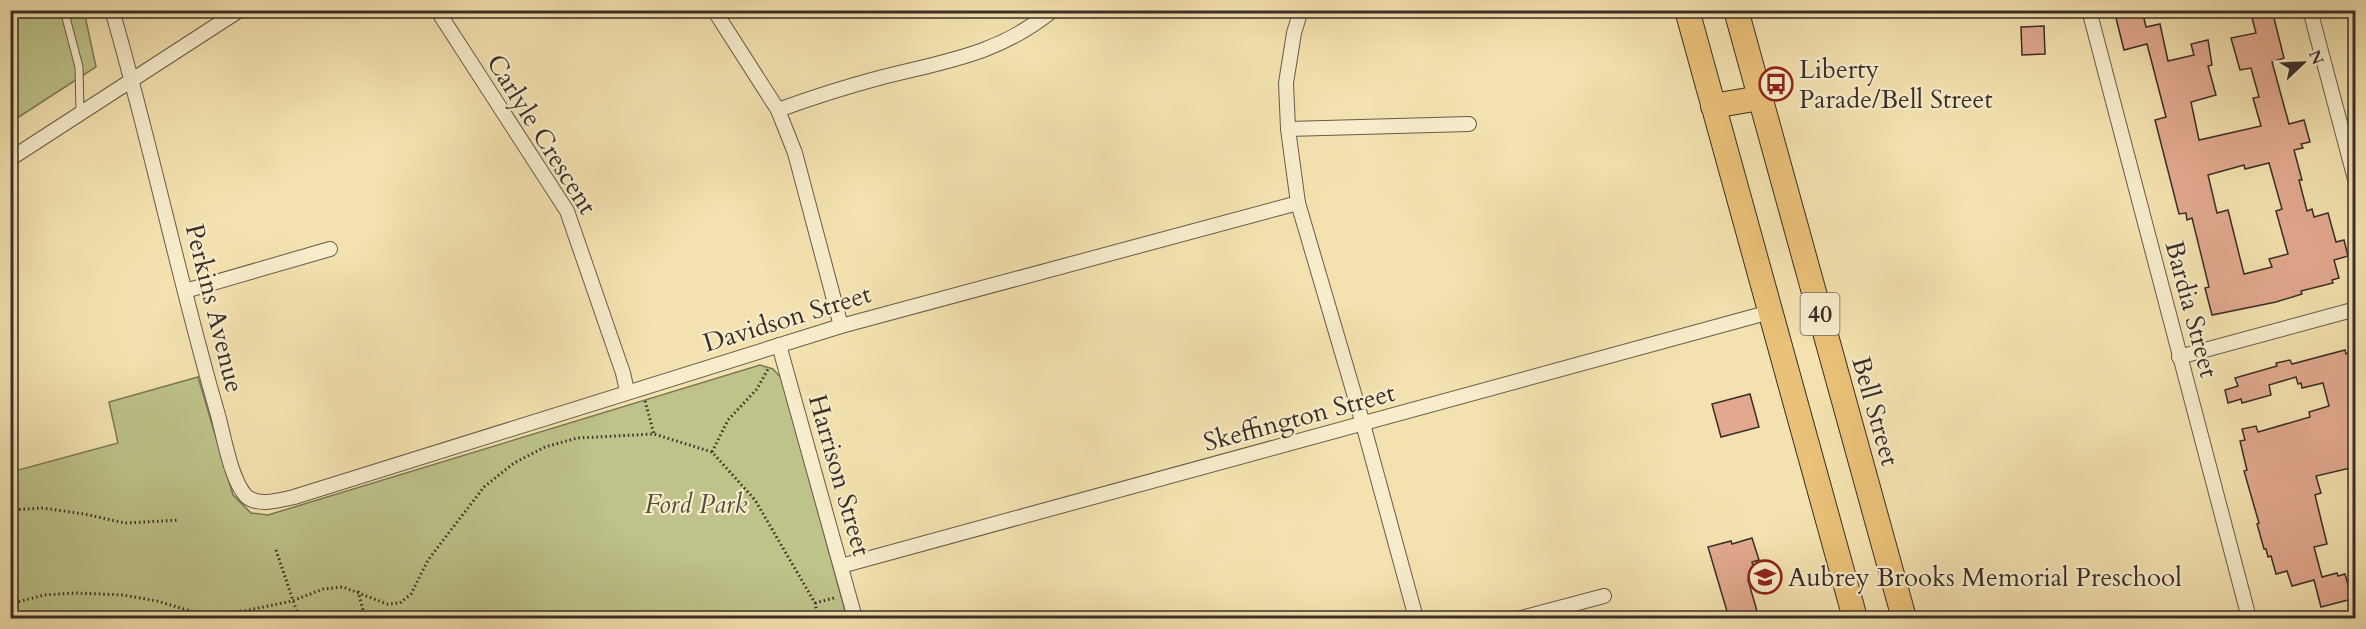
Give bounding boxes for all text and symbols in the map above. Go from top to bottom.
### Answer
north arrow [2273,33,2333,93]
street label: Carlyle Crescent [478,47,605,221]
text: N [2303,47,2329,68]
place label: Liberty Parade/Bell Street [1799,52,1993,117]
bus stop icon: Liberty Parade/Bell Street [1758,66,1794,102]
street label: Perkins Avenue [177,220,252,396]
street label: Bardia Street [2156,237,2227,381]
street label: Davidson Street [699,276,875,361]
road number: 40 [1800,293,1840,335]
street label: Bell Street [1843,352,1908,470]
street label: Skeffington Street [1199,375,1399,460]
street label: Harrison Street [800,390,879,560]
park label: Ford Park [645,487,747,522]
school or university icon: Aubrey Brooks Memorial Preschool [1747,559,1783,595]
place label: Aubrey Brooks Memorial Preschool [1788,560,2182,595]

